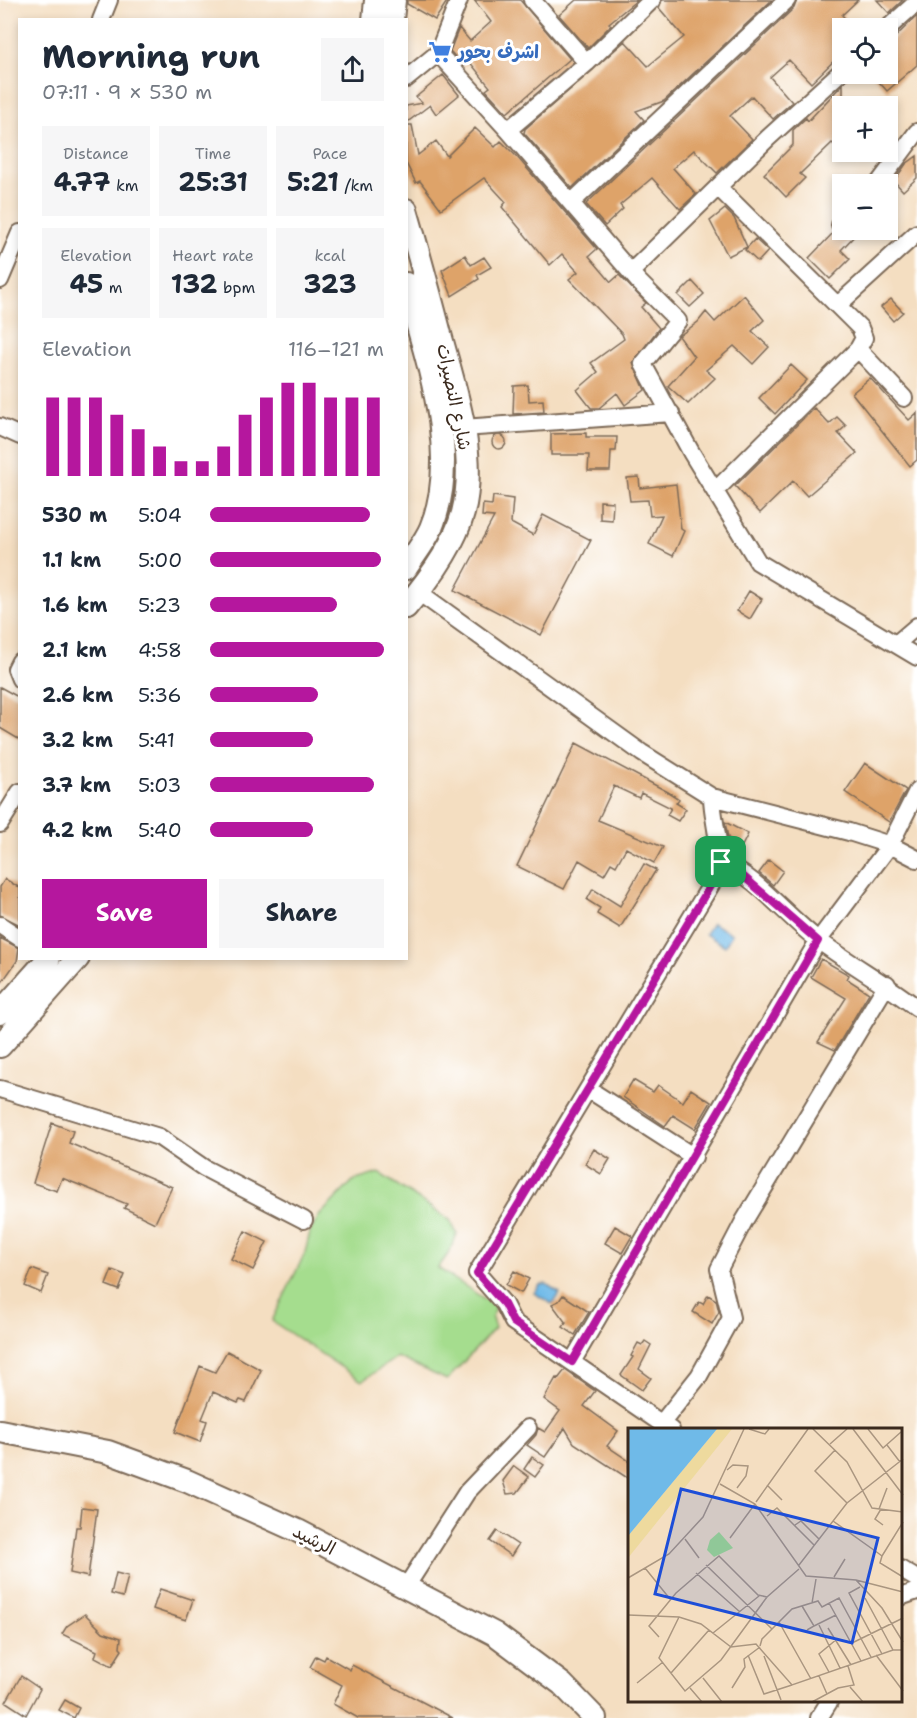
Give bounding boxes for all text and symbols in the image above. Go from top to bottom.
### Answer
map controls [832,18,898,240]
button: locate [832,18,898,84]
text: Morning run [42,34,260,79]
button: share [321,38,384,101]
supermarket icon: اشرف بحور [427,39,453,65]
place label: اشرف بحور [456,40,539,64]
text: 07:11 · 9 × 530 m [42,79,212,105]
button: + [832,96,898,162]
text: Distance [63,143,129,164]
text: Time [195,143,231,164]
text: Pace [312,143,348,164]
text: 4.77 [53,164,111,199]
text: 25:31 [178,164,248,199]
text: 5:21 [287,164,339,199]
button: − [832,174,898,240]
text: km [111,175,139,196]
text: /km [339,175,373,196]
text: Elevation [60,245,132,266]
text: Heart rate [172,245,254,266]
text: kcal [314,245,346,266]
text: 45 [70,266,103,301]
text: 132 [171,266,218,301]
text: 323 [303,266,357,301]
text: m [103,277,122,298]
text: bpm [218,277,255,298]
text: Elevation [42,336,132,362]
text: 116–121 m [288,336,384,362]
street label: شارع النصيرات [431,342,477,452]
text: 530 m [42,502,107,528]
text: 5:04 [138,502,182,528]
text: 1.1 km [42,547,101,573]
text: 5:00 [138,547,182,573]
text: 1.6 km [42,592,108,618]
text: 5:23 [138,592,181,618]
text: 2.1 km [42,637,107,663]
text: 4:58 [138,637,182,663]
text: 2.6 km [42,682,113,708]
text: 5:36 [138,682,181,708]
text: 3.2 km [42,727,113,753]
text: 5:41 [138,727,175,753]
text: 3.7 km [42,772,111,798]
text: 5:03 [138,772,181,798]
text: 4.2 km [42,817,112,843]
text: 5:40 [138,817,182,843]
pin [695,836,746,887]
icon: arrive [704,845,737,878]
button: Save [42,879,207,948]
button: Share [219,879,384,948]
inset map [628,1428,902,1703]
street label: الرشيد [288,1519,340,1561]

